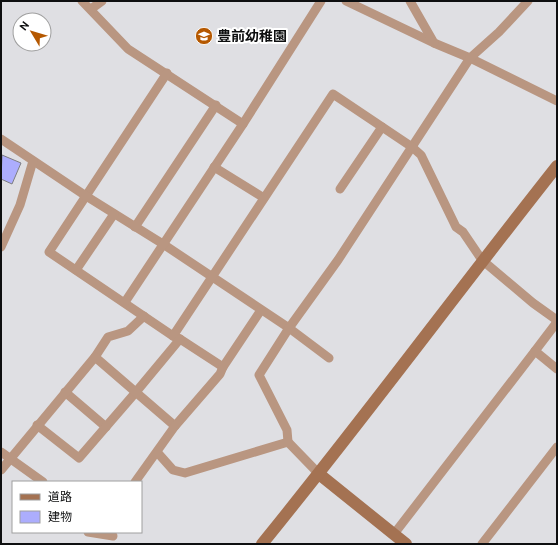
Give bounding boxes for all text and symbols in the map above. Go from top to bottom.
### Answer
north arrow [12,12,52,52]
text: N [17,19,31,33]
school or university icon: 豊前幼稚園 [194,26,214,46]
place label: 豊前幼稚園 [217,28,287,44]
legend [12,481,142,533]
text: 道路 [48,490,72,503]
text: 建物 [48,510,72,523]

